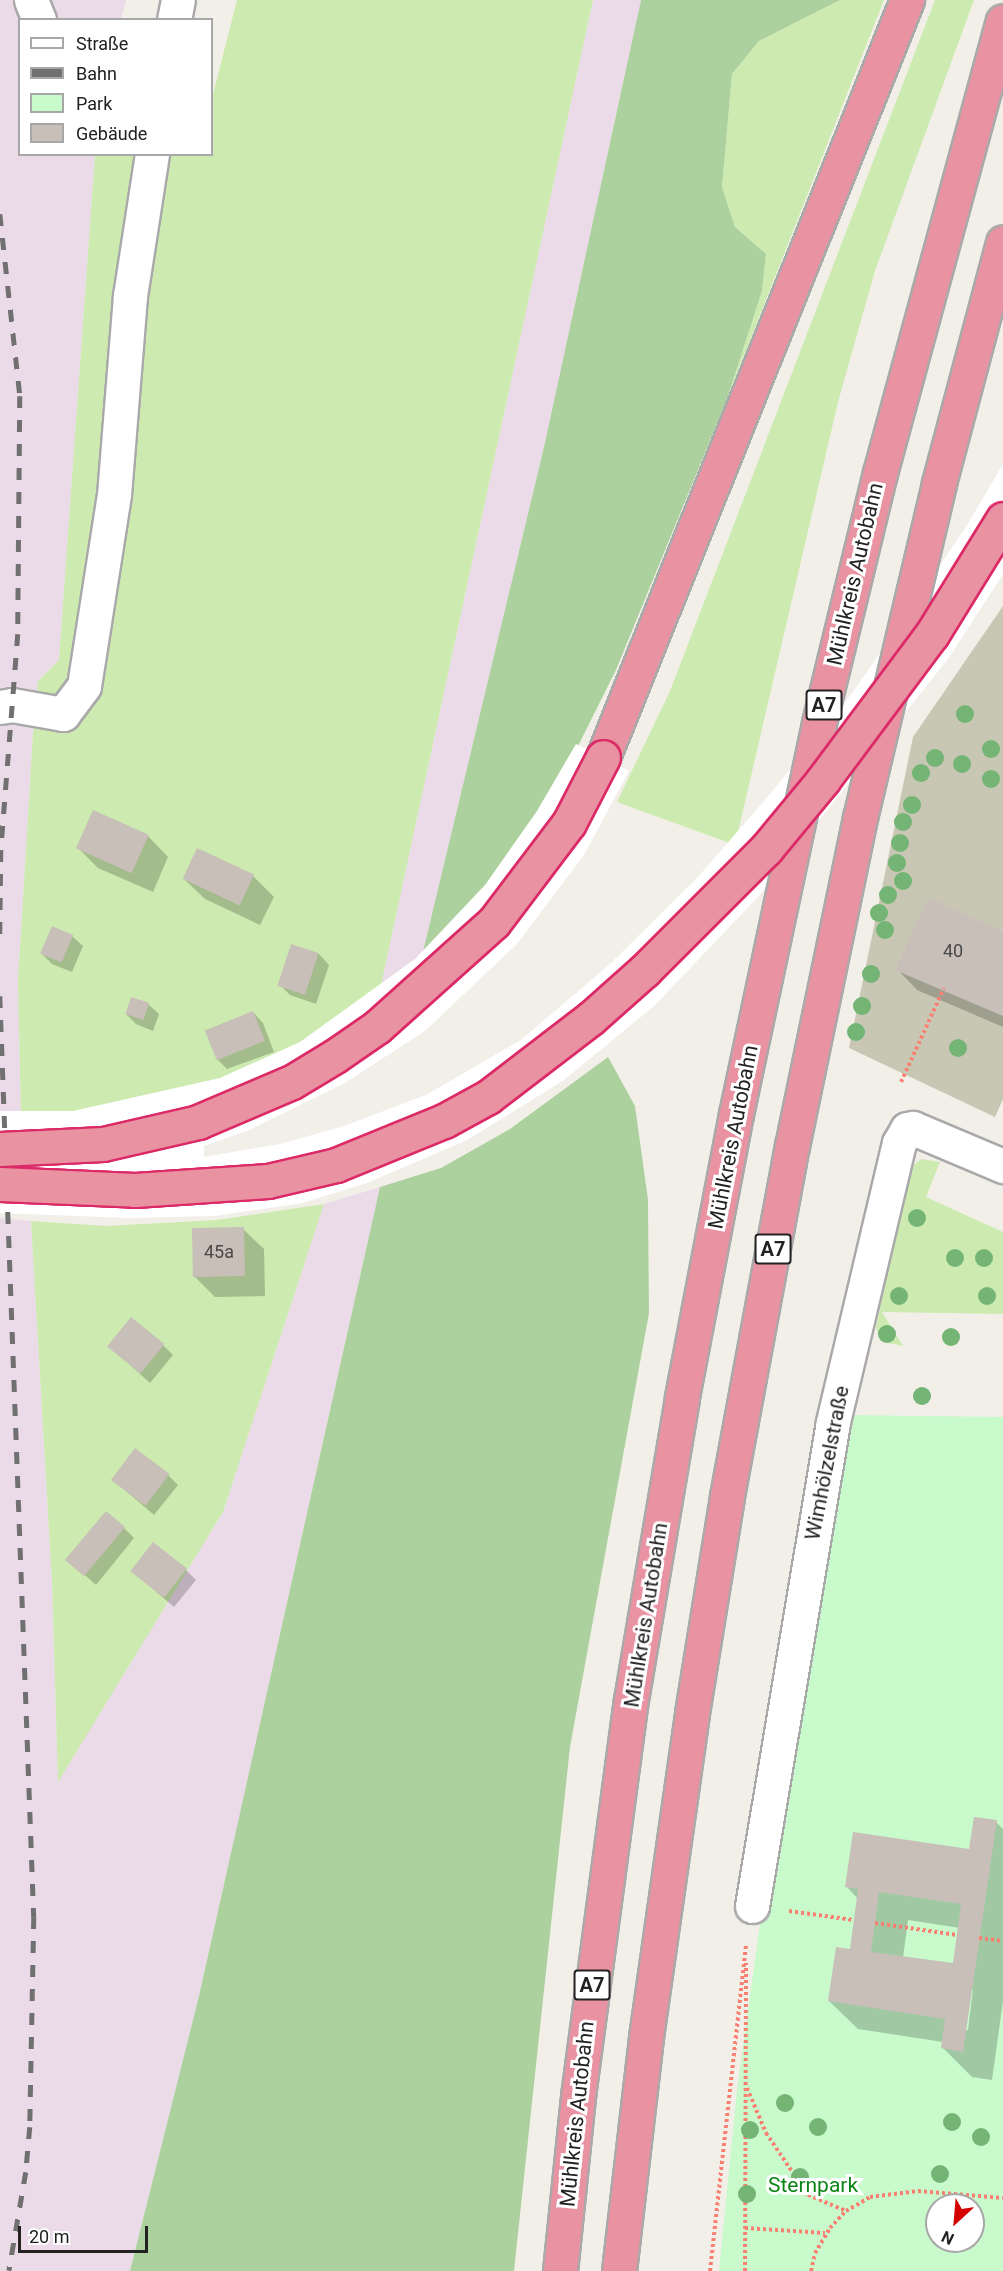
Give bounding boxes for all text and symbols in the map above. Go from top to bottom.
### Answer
legend [18,18,213,156]
text: Straße [76,33,128,54]
text: Bahn [76,63,117,84]
text: Park [76,93,112,114]
text: Gebäude [76,123,147,144]
street label: Mühlkreis Autobahn [822,480,888,668]
road number: A7 [804,688,844,722]
house number: 40 [943,940,963,962]
street label: Mühlkreis Autobahn [703,1043,763,1231]
road number: A7 [754,1232,792,1266]
house number: 45a [204,1241,234,1263]
street label: Wimhölzelstraße [800,1384,854,1542]
street label: Mühlkreis Autobahn [619,1521,673,1709]
road number: A7 [572,1968,612,2002]
street label: Mühlkreis Autobahn [555,2020,599,2208]
park label: Sternpark [768,2172,858,2198]
north arrow [925,2193,985,2253]
scale bar [21,2214,152,2252]
text: 20 m [29,2226,69,2247]
text: N [939,2227,957,2249]

